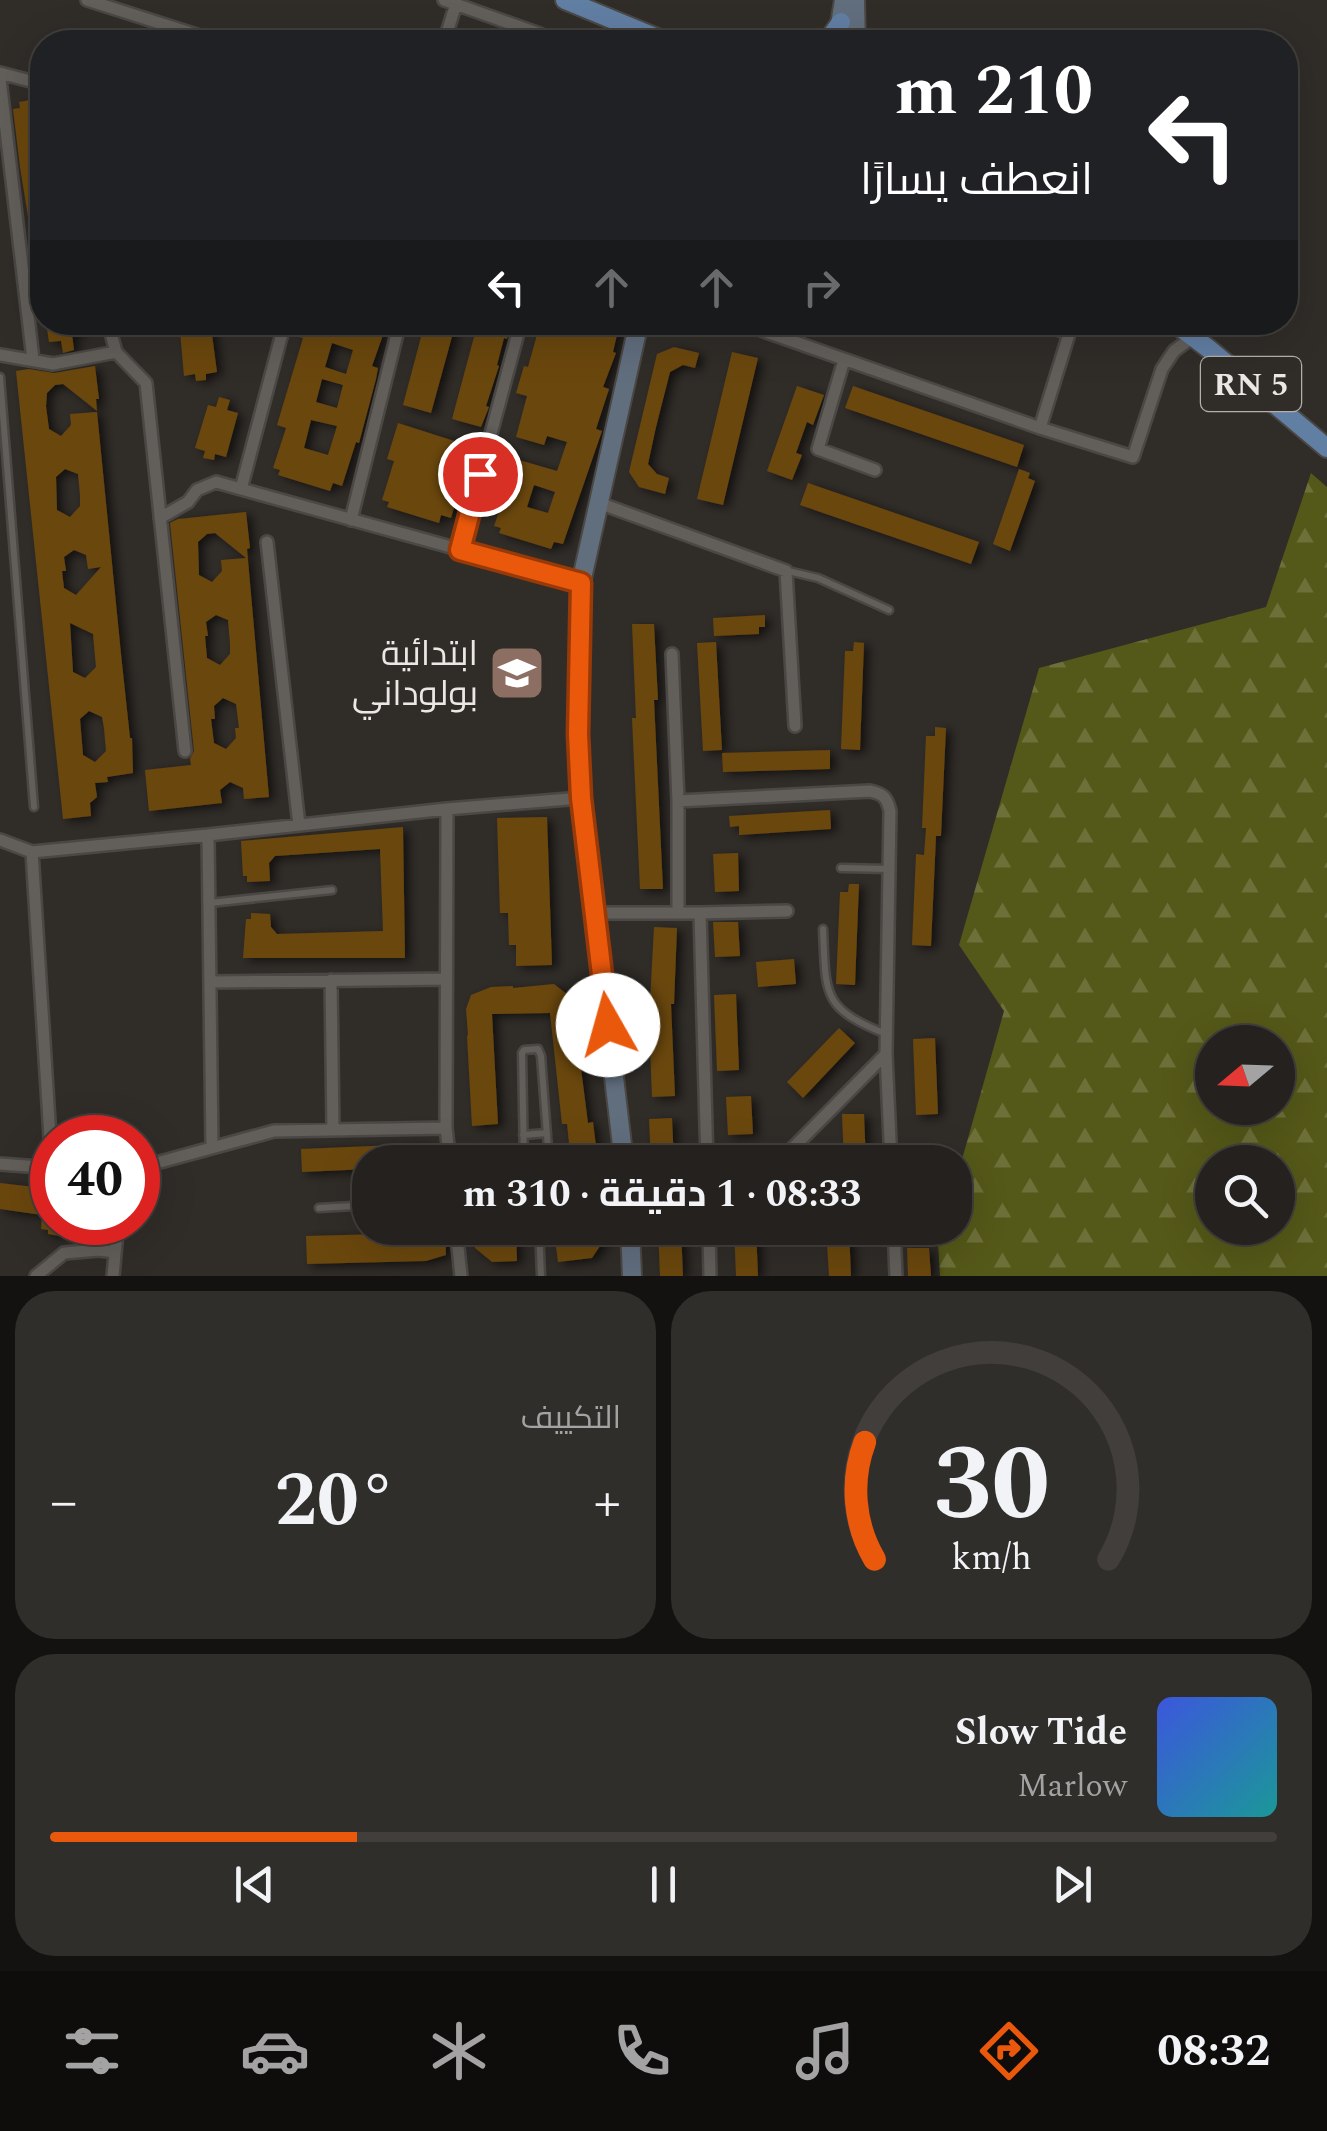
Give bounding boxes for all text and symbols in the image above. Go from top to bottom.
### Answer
text: 210 m [895,39,1093,145]
icon: left [1128,70,1258,200]
text: انعطف يسارًا [860,146,1093,215]
icon: left [479,260,534,315]
icon: ahead [584,260,639,315]
icon: ahead [689,260,744,315]
icon: right [794,260,849,315]
road number: RN 5 [1201,357,1301,411]
pin [438,432,523,517]
icon: arrive [453,447,508,502]
place label: ابتدائية بولوداني [352,628,478,721]
school or university icon: ابتدائية بولوداني [487,643,547,703]
position arrow [556,973,660,1077]
north arrow [1195,1025,1295,1125]
map controls [1195,1025,1295,1245]
speed limit sign: 40 [30,1115,160,1245]
button: search [1195,1145,1295,1245]
text: 08:33 · 1 دقيقة · 310 m [463,1166,861,1224]
text: التكييف [521,1394,621,1443]
text: 30 [933,1407,1050,1565]
text: 20° [275,1445,396,1559]
text: − [50,1461,78,1544]
text: + [593,1461,621,1544]
text: km/h [951,1531,1032,1586]
text: Slow Tide [955,1704,1127,1762]
text: Marlow [1017,1762,1127,1811]
icon: previous [227,1857,282,1912]
icon: pause [636,1857,691,1912]
icon: next [1045,1857,1100,1912]
icon: filters [57,2016,127,2086]
icon: car [240,2016,310,2086]
icon: climate [424,2016,494,2086]
icon: phone [607,2016,677,2086]
icon: music [790,2016,860,2086]
icon: directions [974,2016,1044,2086]
text: 08:32 [1157,2017,1270,2086]

